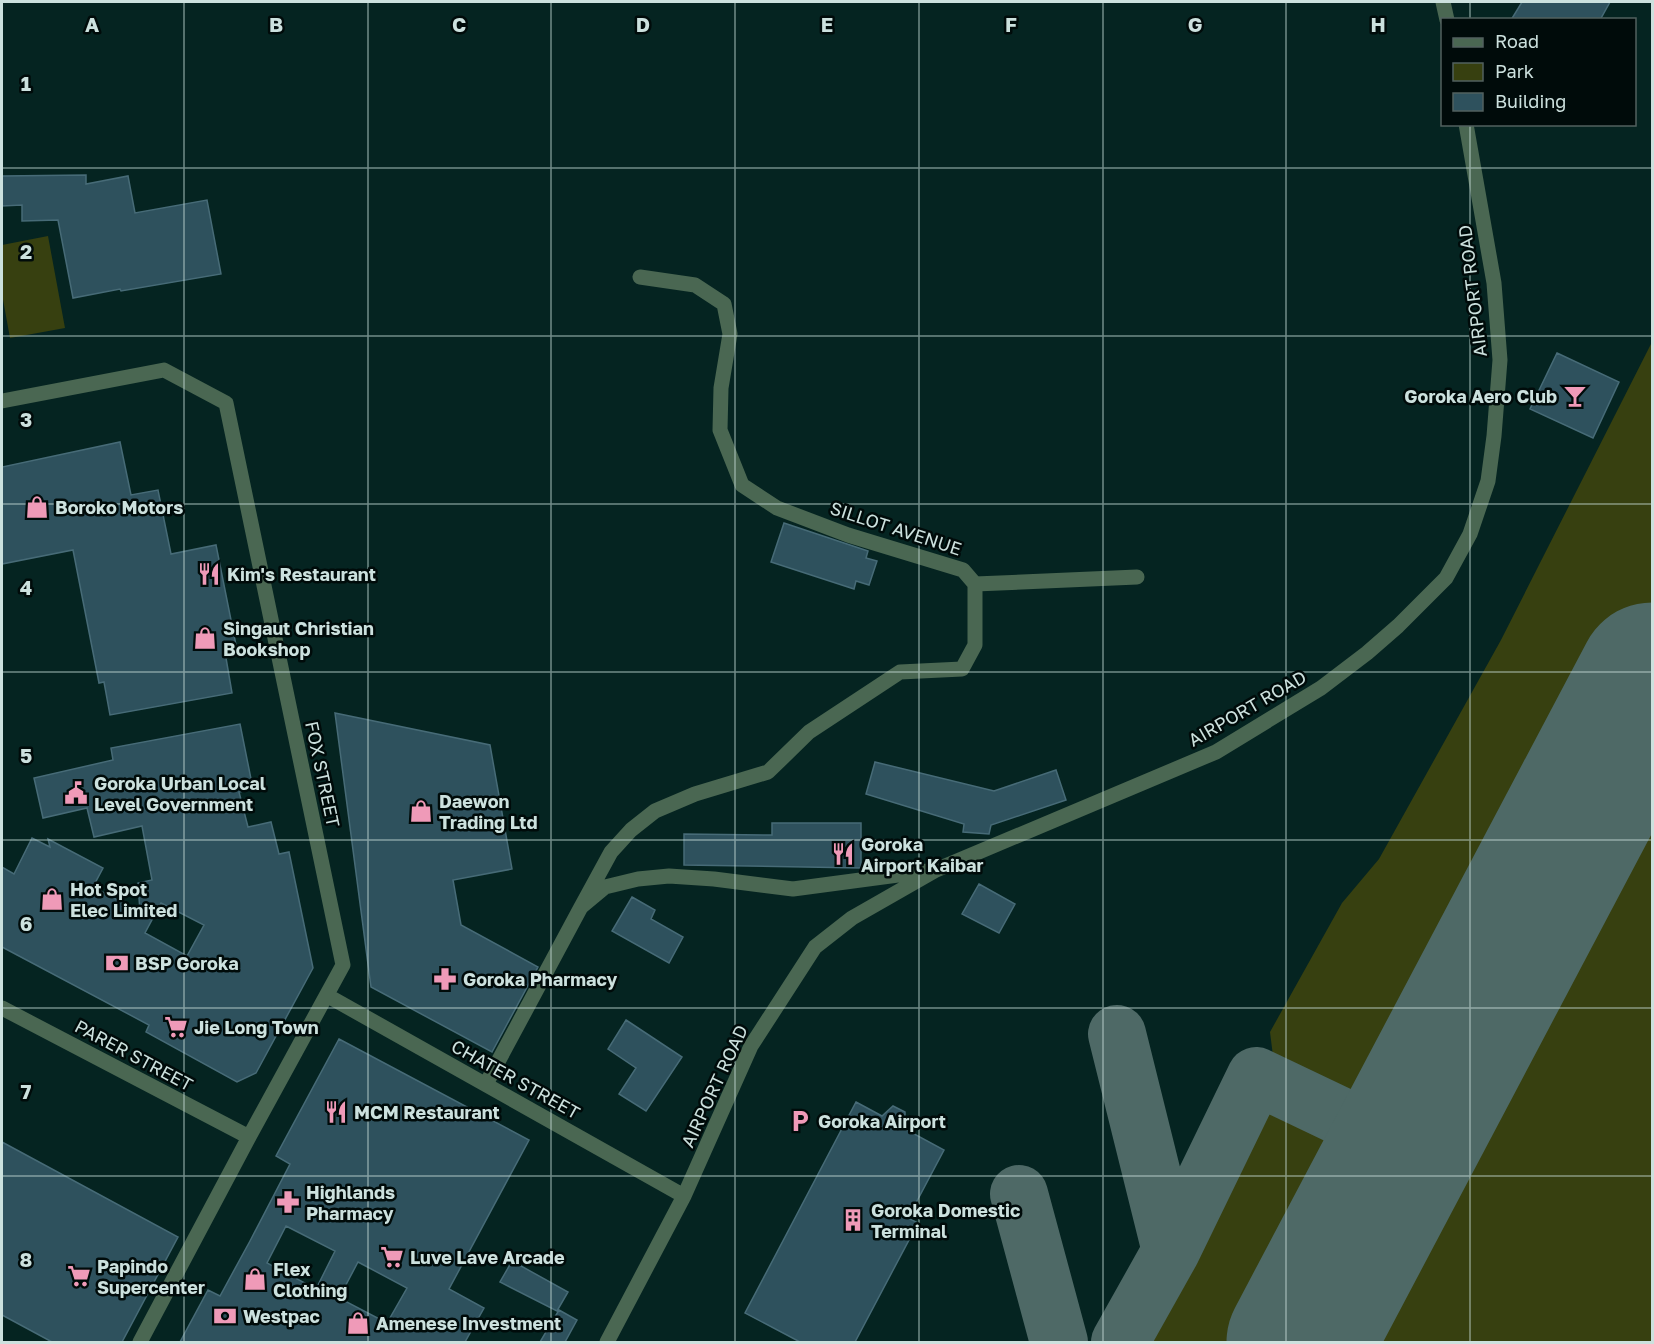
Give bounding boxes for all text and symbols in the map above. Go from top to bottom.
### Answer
text: A [85,12,99,36]
text: B [269,12,283,36]
text: C [452,12,466,36]
text: D [636,12,650,36]
text: E [821,12,833,36]
text: F [1005,12,1017,36]
text: G [1188,12,1202,36]
text: H [1370,12,1386,36]
legend [1441,18,1636,126]
text: Road [1495,30,1539,52]
text: Park [1495,60,1534,82]
text: 1 [21,71,31,95]
text: Building [1495,90,1566,112]
street label: AIRPORT ROAD [1453,224,1491,358]
text: 2 [20,239,32,263]
bar icon: Goroka Aero Club [1562,383,1588,409]
place label: Goroka Aero Club [1404,385,1557,407]
text: 3 [20,407,32,431]
shop icon: Boroko Motors [24,494,50,520]
place label: Boroko Motors [55,496,183,518]
street label: SILLOT AVENUE [828,496,964,560]
restaurant icon: Kim's Restaurant [196,561,222,587]
place label: Kim's Restaurant [227,563,376,585]
text: 4 [20,575,32,599]
place label: Singaut Christian Bookshop [223,617,374,660]
shop icon: Singaut Christian Bookshop [192,625,218,651]
street label: AIRPORT ROAD [1184,665,1310,751]
street label: FOX STREET [301,719,345,829]
text: 5 [20,743,32,767]
place label: Goroka Urban Local Level Government [94,772,266,815]
public building icon: Goroka Urban Local Level Government [63,780,89,806]
place label: Daewon Trading Ltd [439,790,538,833]
shop icon: Daewon Trading Ltd [408,798,434,824]
place label: Goroka Airport Kaibar [861,833,983,876]
restaurant icon: Goroka Airport Kaibar [830,841,856,867]
place label: Hot Spot Elec Limited [70,878,177,921]
shop icon: Hot Spot Elec Limited [39,886,65,912]
text: 6 [20,911,32,935]
bank icon: BSP Goroka [104,950,130,976]
place label: BSP Goroka [135,952,239,974]
pharmacy icon: Goroka Pharmacy [432,966,458,992]
place label: Goroka Pharmacy [463,968,617,990]
supermarket icon: Jie Long Town [163,1014,189,1040]
street label: PARER STREET [71,1015,197,1095]
place label: Jie Long Town [194,1016,319,1038]
street label: AIRPORT ROAD [676,1021,752,1151]
street label: CHATER STREET [448,1035,584,1123]
text: 7 [21,1079,32,1103]
restaurant icon: MCM Restaurant [323,1099,349,1125]
place label: MCM Restaurant [354,1101,500,1123]
parking icon: Goroka Airport [787,1108,813,1134]
place label: Goroka Airport [818,1110,946,1132]
place label: Highlands Pharmacy [306,1181,395,1224]
pharmacy icon: Highlands Pharmacy [275,1189,301,1215]
place label: Goroka Domestic Terminal [871,1199,1020,1242]
building icon: Goroka Domestic Terminal [840,1207,866,1233]
supermarket icon: Luve Lave Arcade [379,1244,405,1270]
place label: Luve Lave Arcade [410,1246,565,1268]
text: 8 [20,1247,32,1271]
place label: Papindo Supercenter [97,1255,205,1298]
place label: Flex Clothing [273,1258,347,1301]
supermarket icon: Papindo Supercenter [66,1263,92,1289]
shop icon: Flex Clothing [242,1266,268,1292]
bank icon: Westpac [212,1303,238,1329]
place label: Westpac [243,1305,320,1327]
shop icon: Amenese Investment [345,1310,371,1336]
place label: Amenese Investment [376,1312,561,1334]

